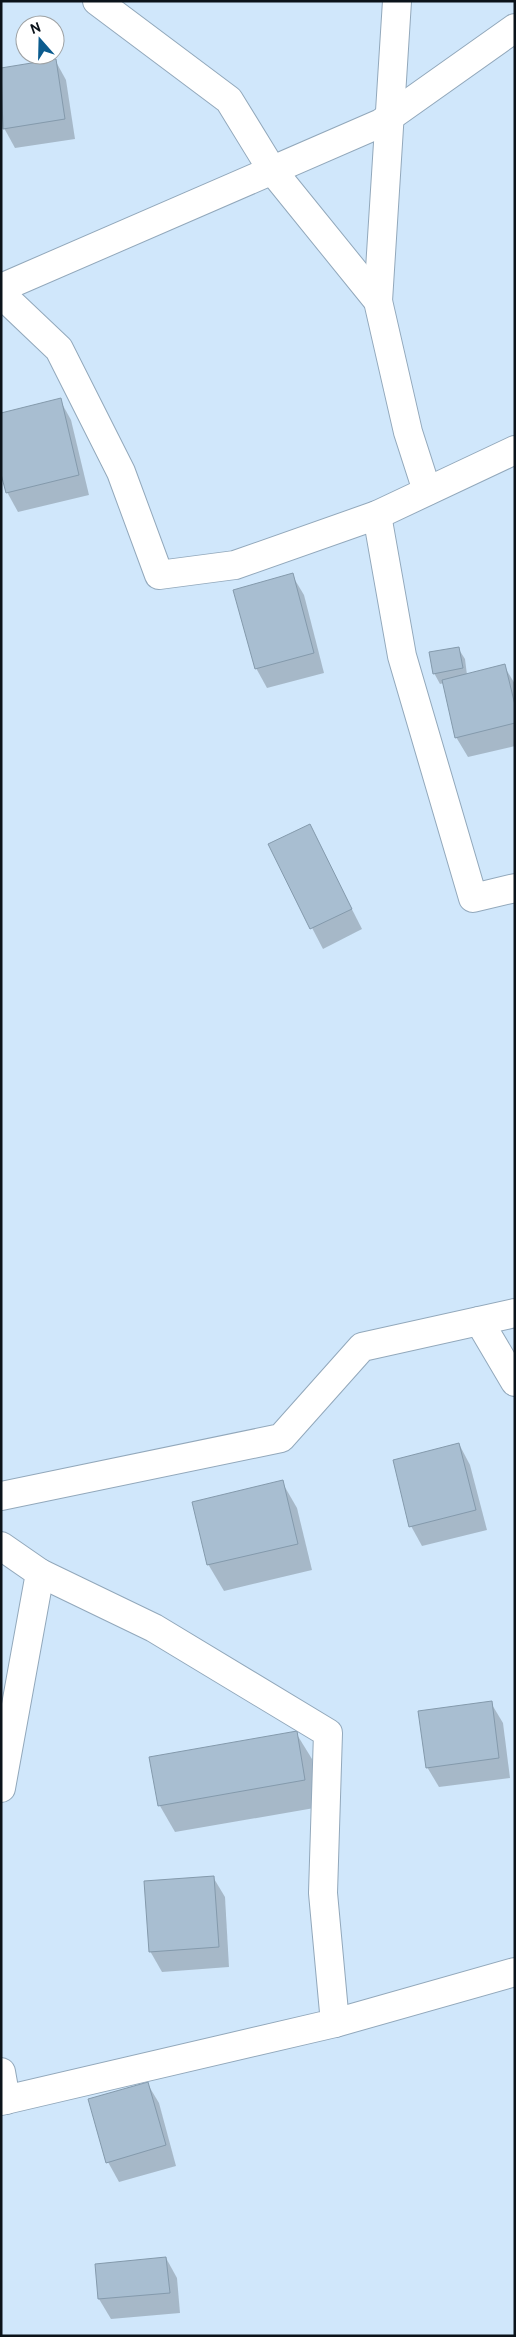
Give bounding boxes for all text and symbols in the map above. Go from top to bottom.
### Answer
north arrow [15,15,65,65]
text: N [28,18,43,38]

